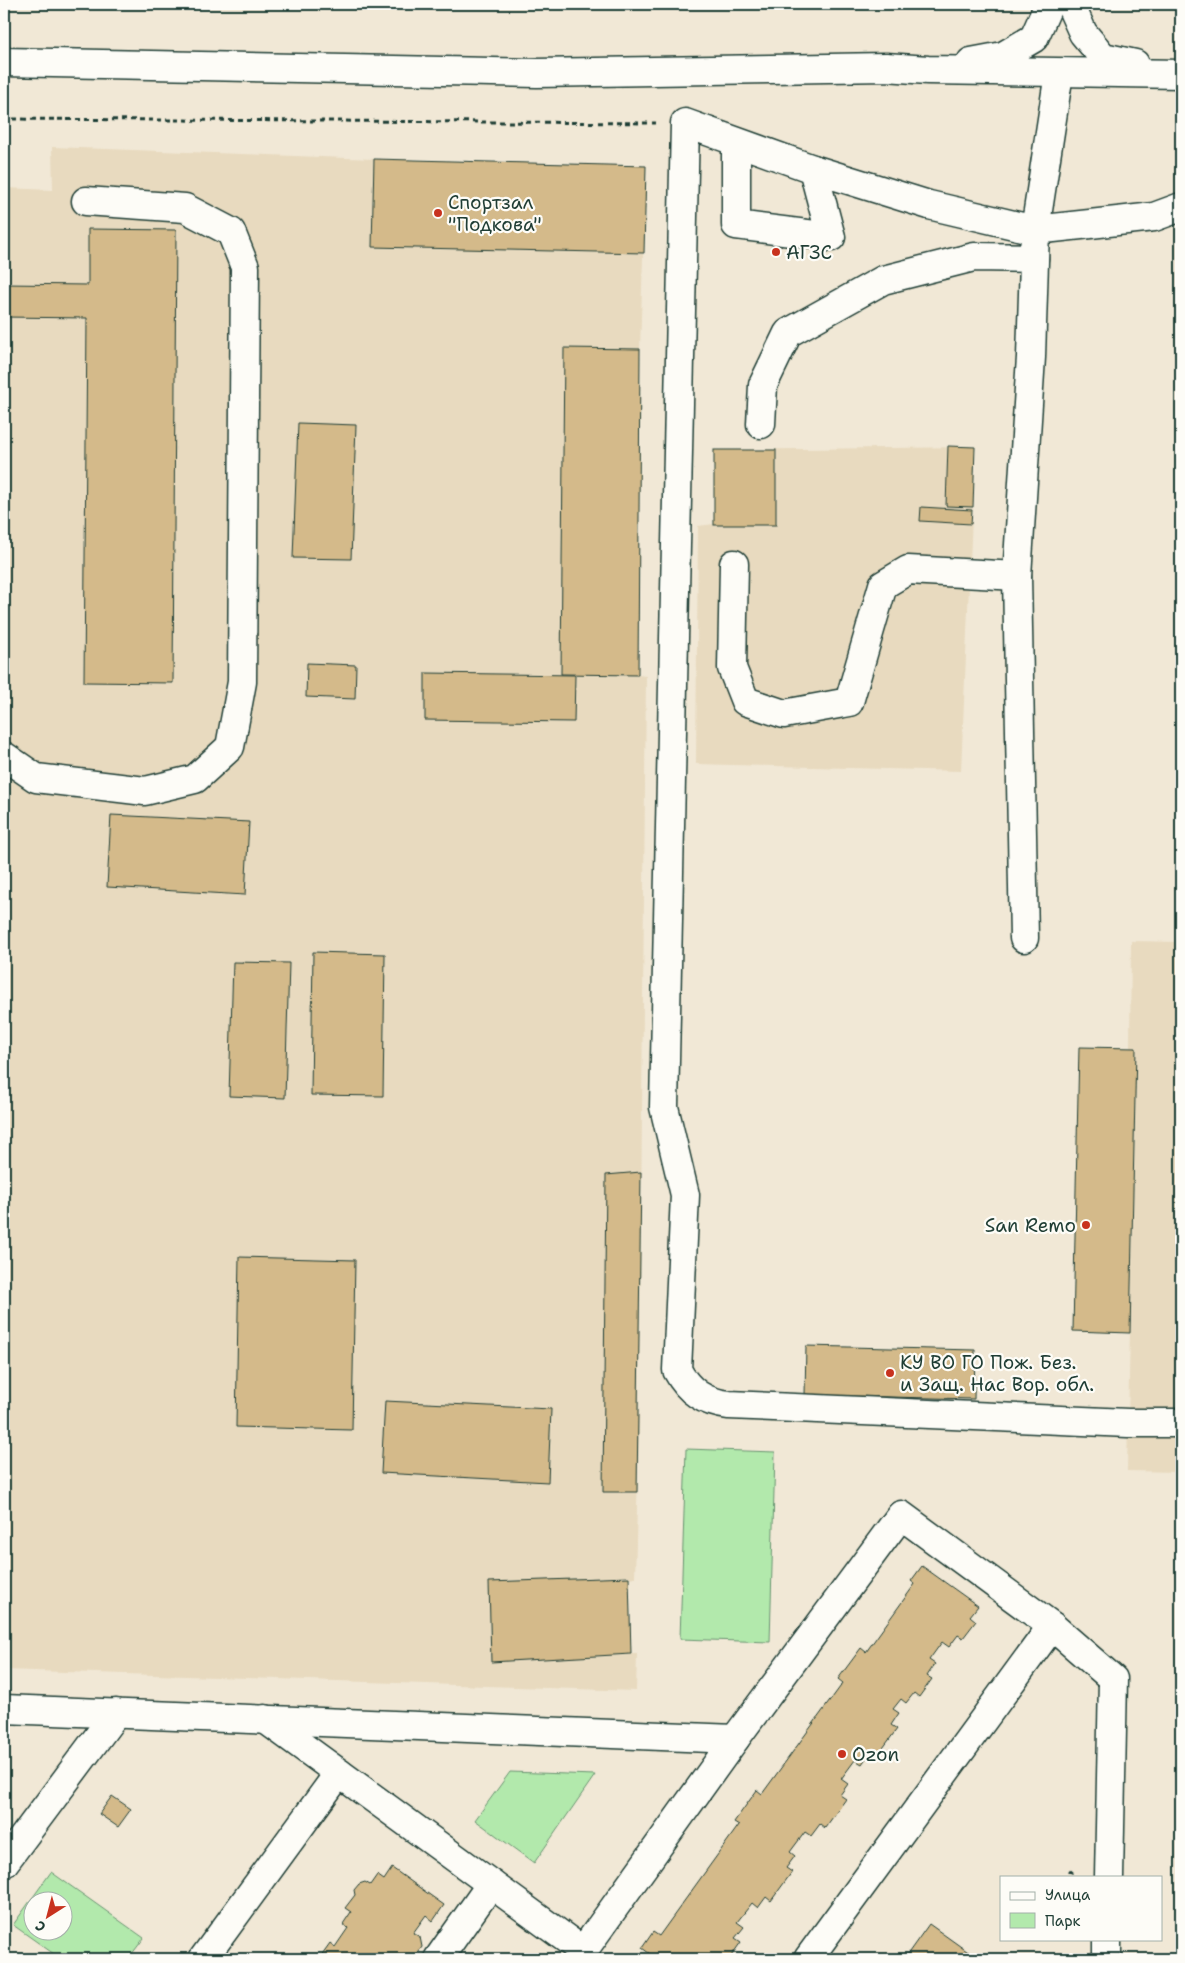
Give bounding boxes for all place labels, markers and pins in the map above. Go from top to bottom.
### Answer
place label: Спортзал "Подкова" [448,190,542,237]
marker: Спортзал "Подкова" [432,207,444,219]
place label: АГЗС [786,240,832,265]
marker: АГЗС [770,246,782,258]
place label: San Remo [985,1213,1076,1238]
marker: San Remo [1080,1219,1092,1231]
place label: КУ ВО ГО Пож. Без. и Защ. Нас Вор. обл. [900,1350,1094,1397]
marker: КУ ВО ГО Пож. Без. и Защ. Нас Вор. обл. [884,1367,896,1379]
place label: Ozon [852,1742,899,1767]
marker: Ozon [836,1748,848,1760]

